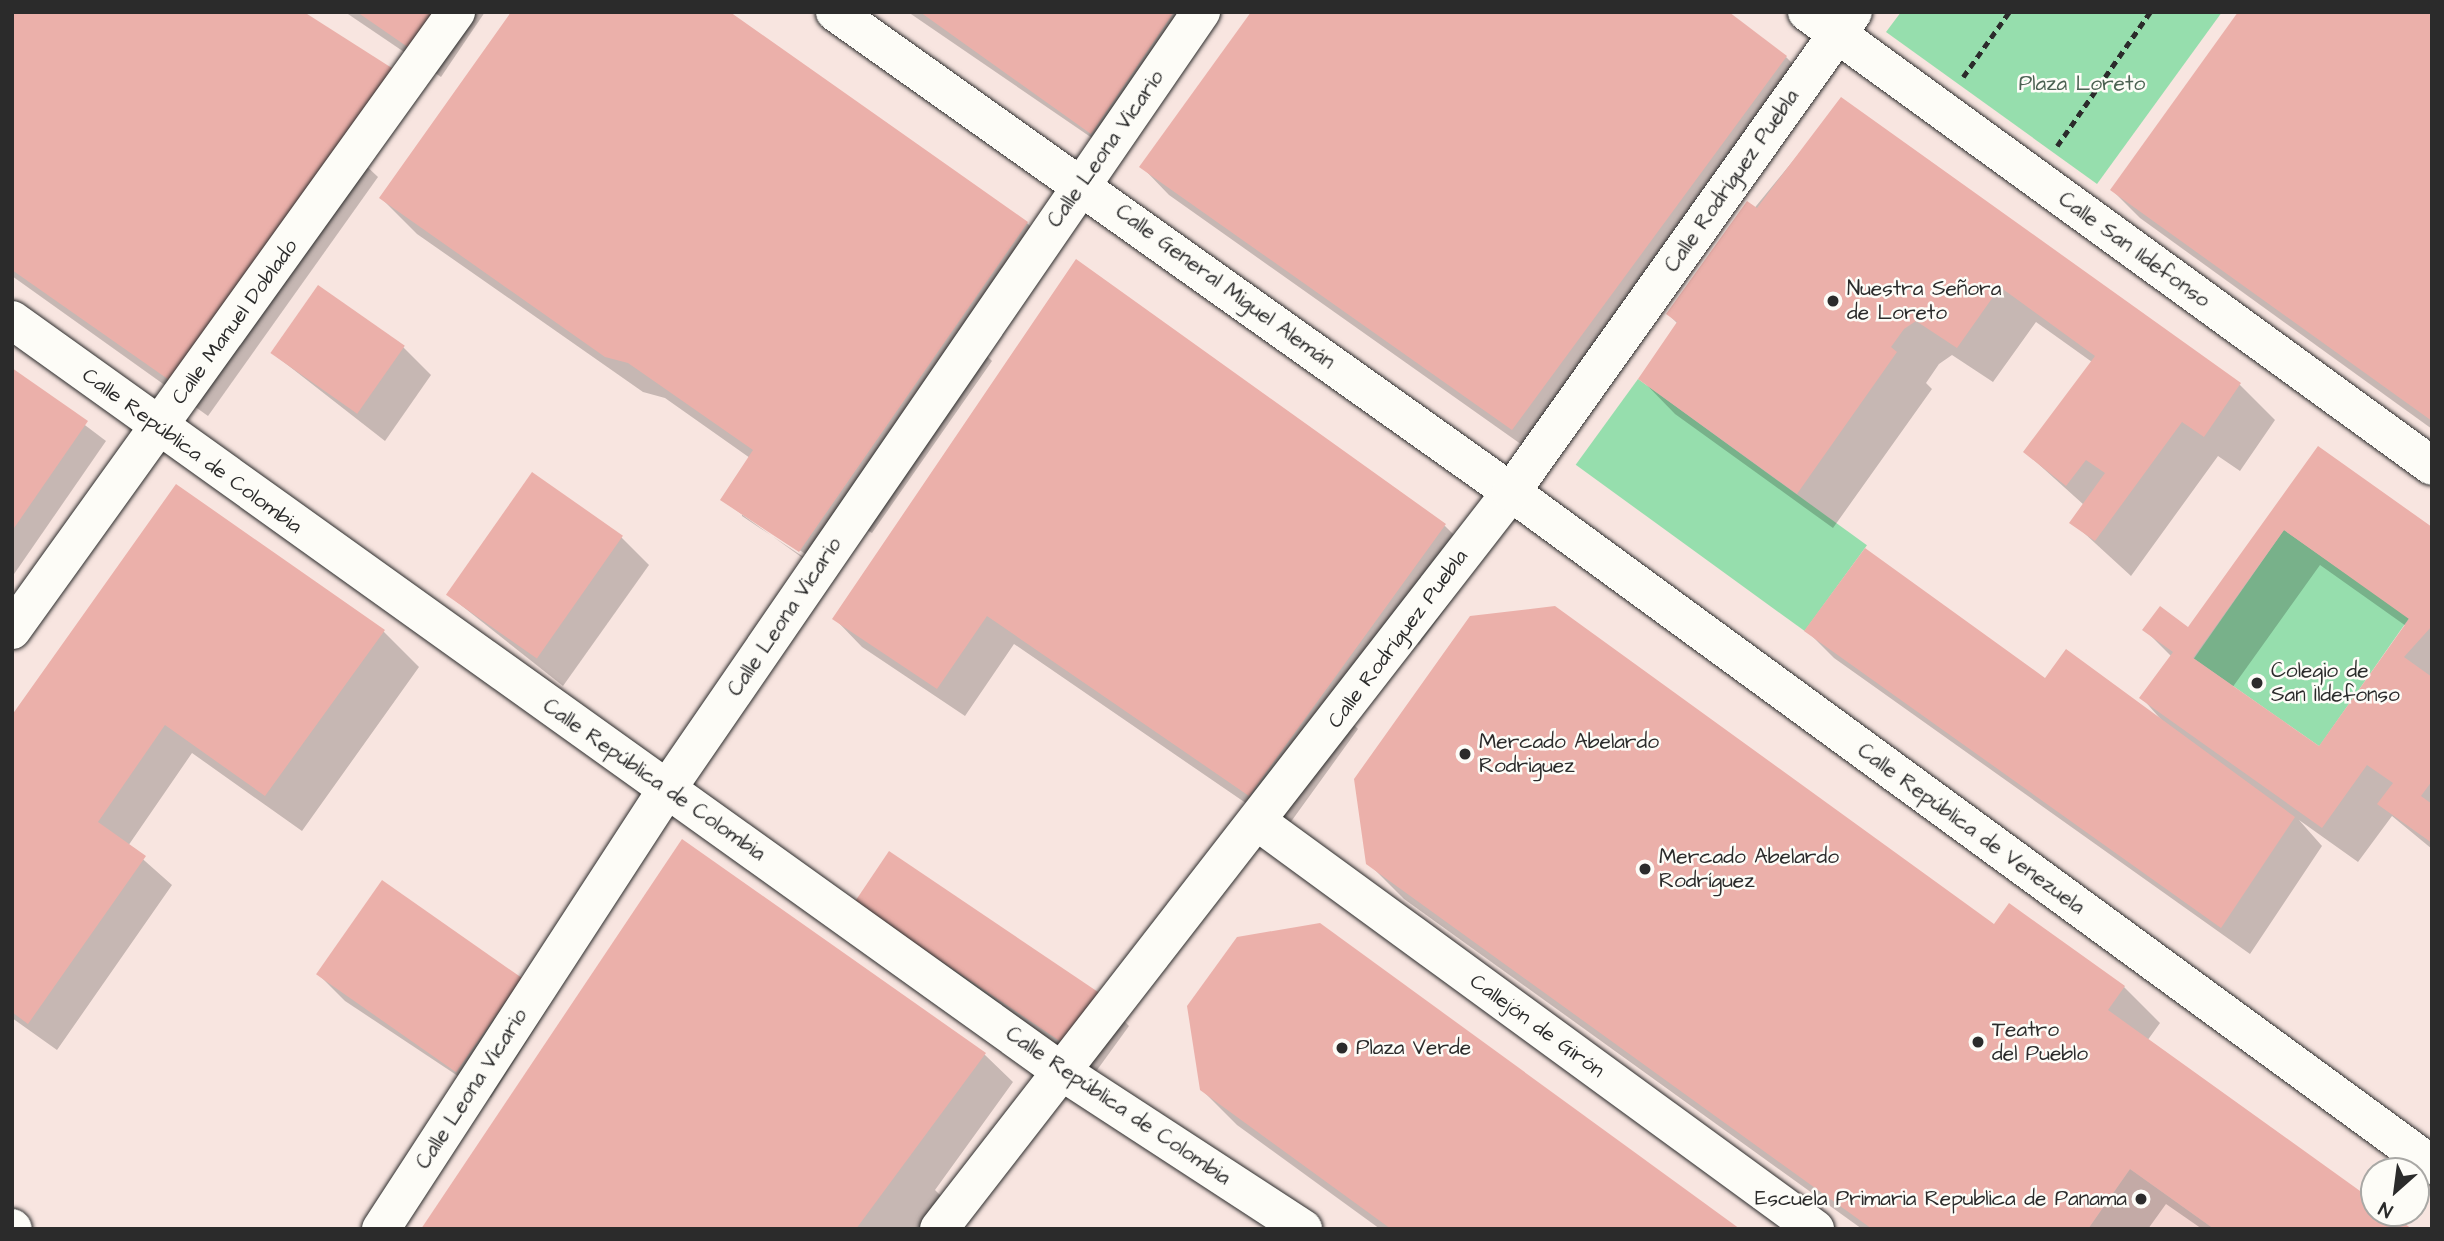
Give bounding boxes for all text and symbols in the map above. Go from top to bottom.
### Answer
street label: Calle Leona Vicario [1042,66,1170,232]
park label: Plaza Loreto [2019,71,2145,97]
street label: Calle Rodríguez Puebla [1659,85,1805,277]
street label: Calle San Ildefonso [2053,187,2215,313]
street label: Calle General Miguel Alemán [1111,199,1339,375]
street label: Calle Manuel Doblado [167,235,303,409]
place label: Nuestra Señora de Loreto [1847,276,2001,326]
marker: Nuestra Señora de Loreto [1825,293,1841,309]
street label: Calle República de Colombia [77,363,307,539]
street label: Calle Leona Vicario [723,533,847,701]
street label: Calle Rodríguez Puebla [1323,545,1473,733]
place label: Colegio de San Ildefonso [2271,658,2400,708]
marker: Colegio de San Ildefonso [2249,675,2265,691]
street label: Calle República de Colombia [538,694,770,866]
place label: Mercado Abelardo Rodriguez [1479,729,1659,779]
street label: Calle República de Venezuela [1853,738,2089,920]
marker: Mercado Abelardo Rodriguez [1457,746,1473,762]
place label: Mercado Abelardo Rodríguez [1659,844,1839,894]
marker: Mercado Abelardo Rodríguez [1637,861,1653,877]
street label: Callejón de Girón [1465,969,1609,1083]
street label: Calle Leona Vicario [411,1004,533,1174]
place label: Teatro del Pueblo [1992,1017,2088,1067]
street label: Calle República de Colombia [1001,1021,1235,1191]
marker: Teatro del Pueblo [1970,1034,1986,1050]
place label: Plaza Verde [1356,1035,1471,1061]
marker: Plaza Verde [1334,1040,1350,1056]
north arrow [2360,1157,2430,1227]
place label: Escuela Primaria Republica de Panama [1755,1186,2127,1212]
marker: Escuela Primaria Republica de Panama [2133,1191,2149,1207]
text: N [2374,1195,2397,1224]

